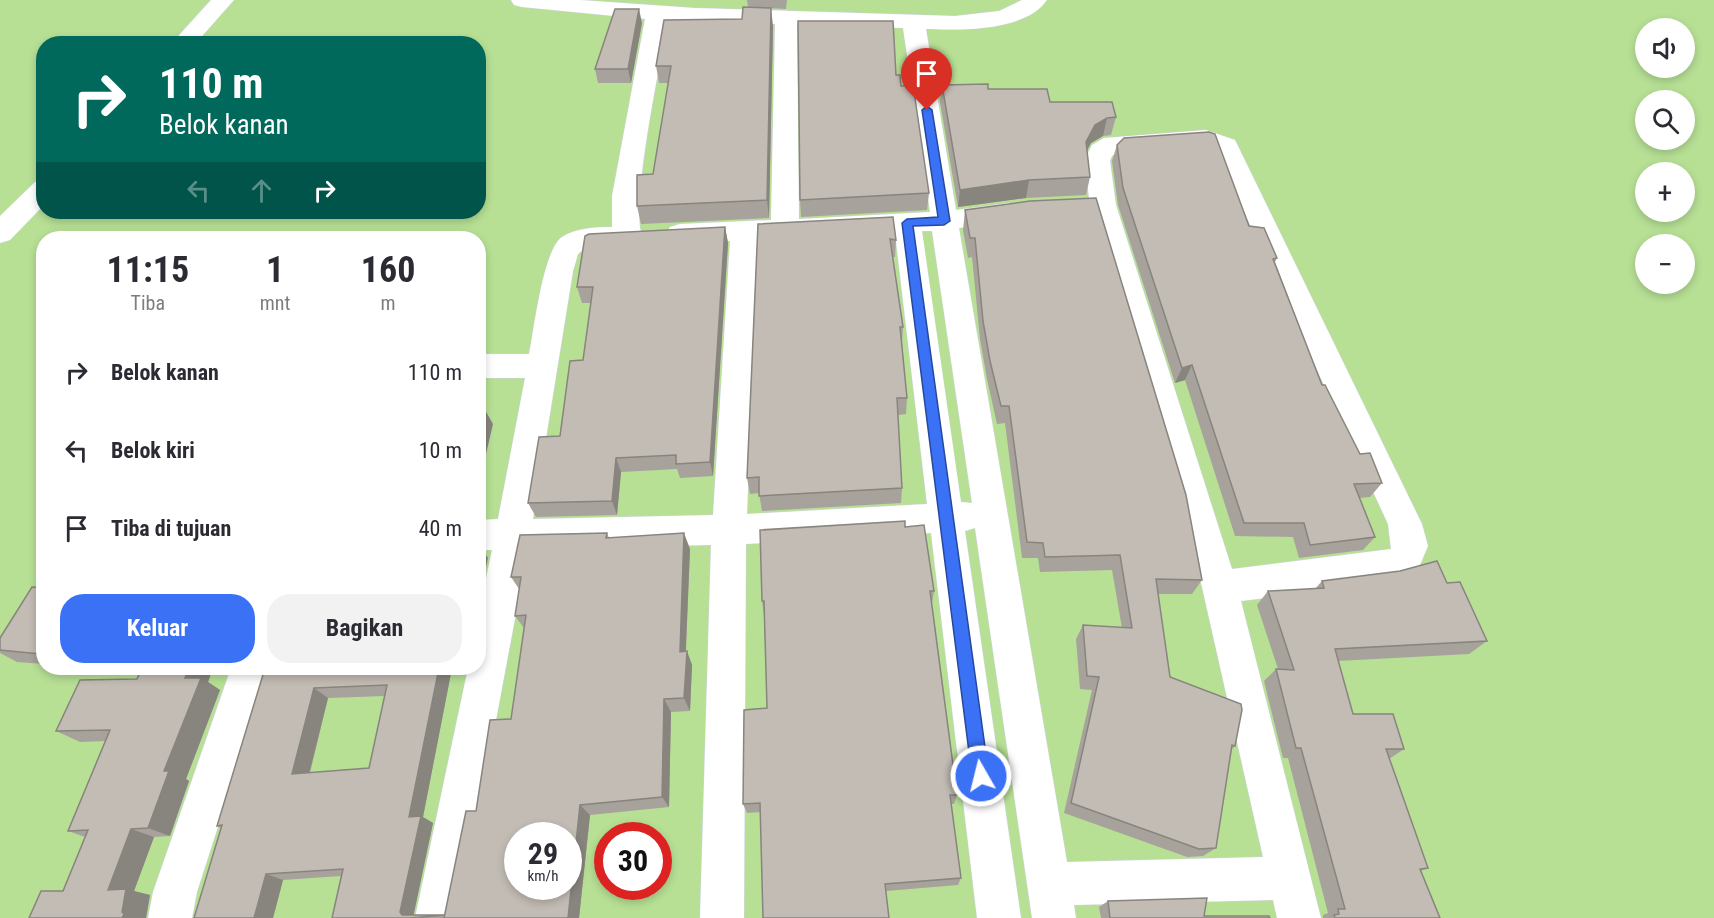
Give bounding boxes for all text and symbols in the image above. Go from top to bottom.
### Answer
map controls [1635,18,1695,294]
button: sound [1635,18,1695,78]
pin [901,48,952,110]
icon: arrive [910,57,943,90]
text: 110 m [159,59,264,108]
icon: right [60,60,138,138]
button: search [1635,90,1695,150]
text: Belok kanan [159,109,289,141]
button: + [1635,162,1695,222]
icon: left [182,174,215,207]
icon: ahead [245,174,278,207]
icon: right [308,174,341,207]
button: − [1635,234,1695,294]
text: 11:15 [107,249,189,291]
text: 1 [266,249,284,291]
text: 160 [361,249,415,291]
text: Tiba [131,291,165,315]
text: mnt [260,291,290,315]
text: m [381,291,396,315]
icon: right [60,356,93,389]
text: Belok kanan [111,360,219,385]
text: 110 m [408,360,462,385]
icon: left [60,434,93,467]
text: Belok kiri [111,438,195,463]
text: 10 m [419,438,462,463]
icon: arrive [60,512,93,545]
text: Tiba di tujuan [111,516,231,541]
text: 40 m [419,516,462,541]
button: Keluar [60,594,255,663]
button: Bagikan [267,594,462,663]
position arrow [949,744,1013,808]
speed limit sign: 30 [594,822,672,900]
text: 29 [528,836,558,871]
text: km/h [528,867,558,885]

